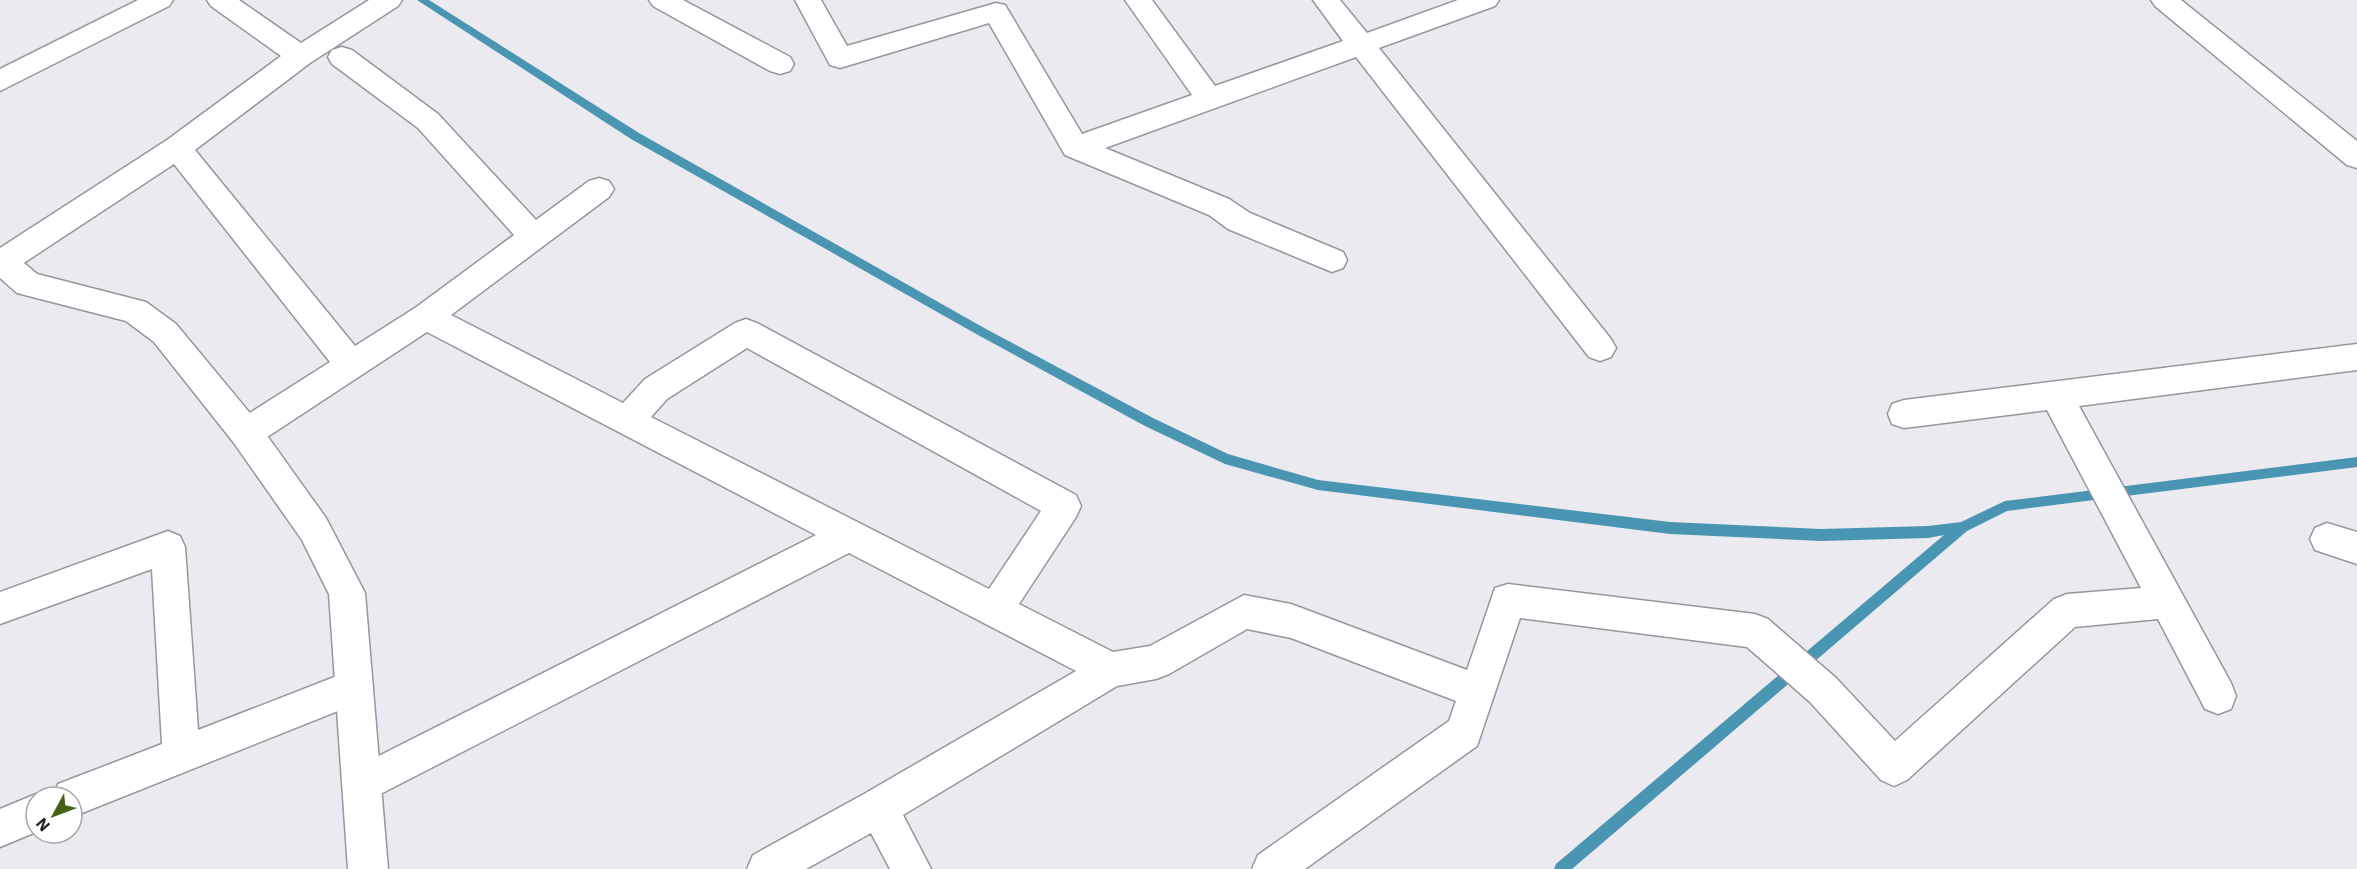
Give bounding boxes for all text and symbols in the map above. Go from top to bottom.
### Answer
north arrow [24,785,84,845]
text: N [31,814,54,836]

